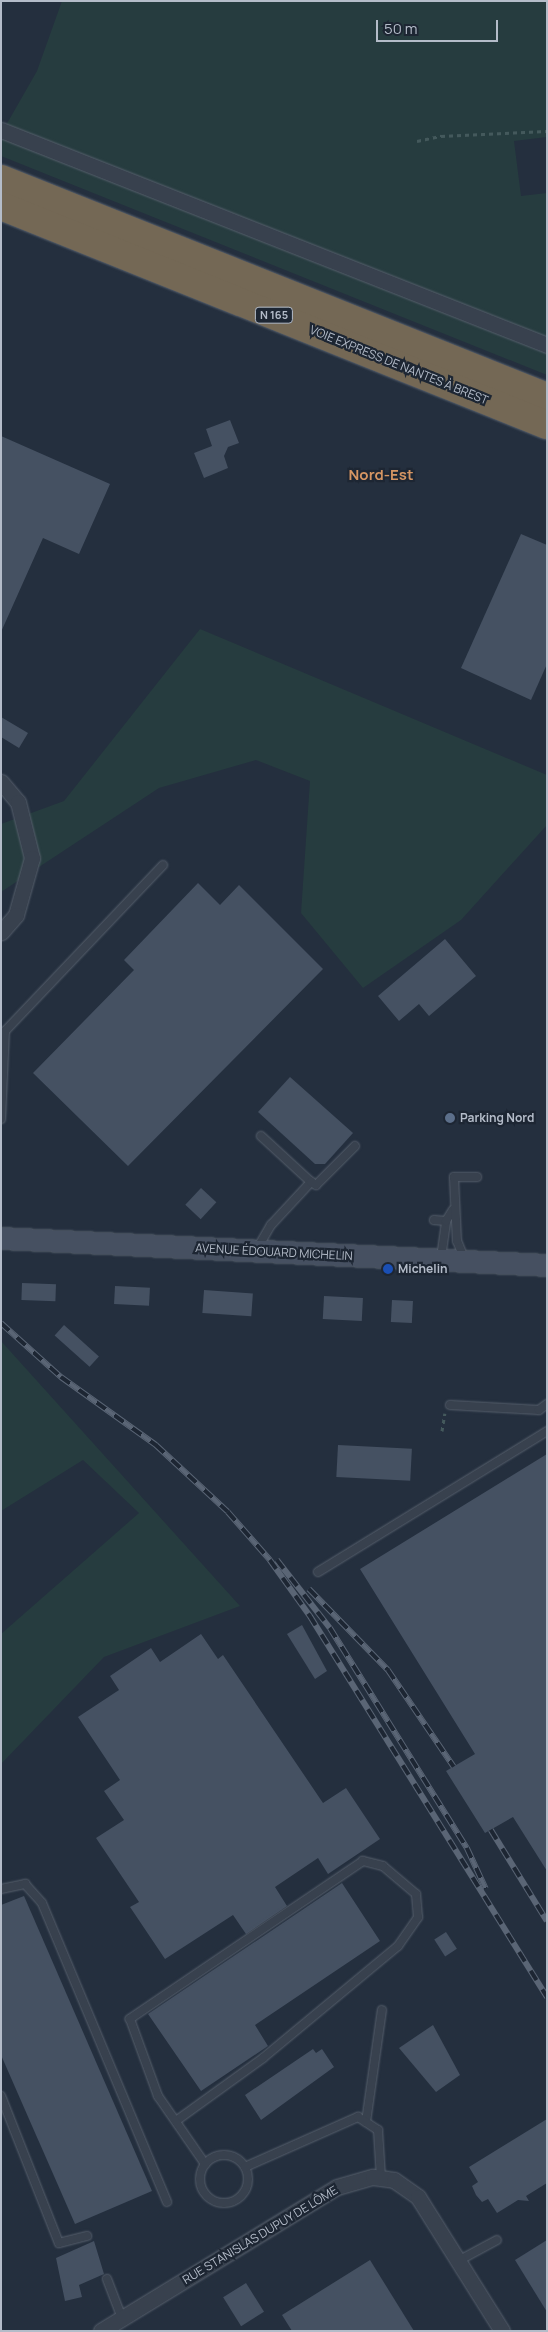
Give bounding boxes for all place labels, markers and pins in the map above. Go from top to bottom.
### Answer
place label: Parking Nord [460,1111,534,1125]
marker: Parking Nord [444,1112,456,1124]
place label: Michelin [398,1262,447,1276]
marker: Michelin [382,1263,394,1275]

